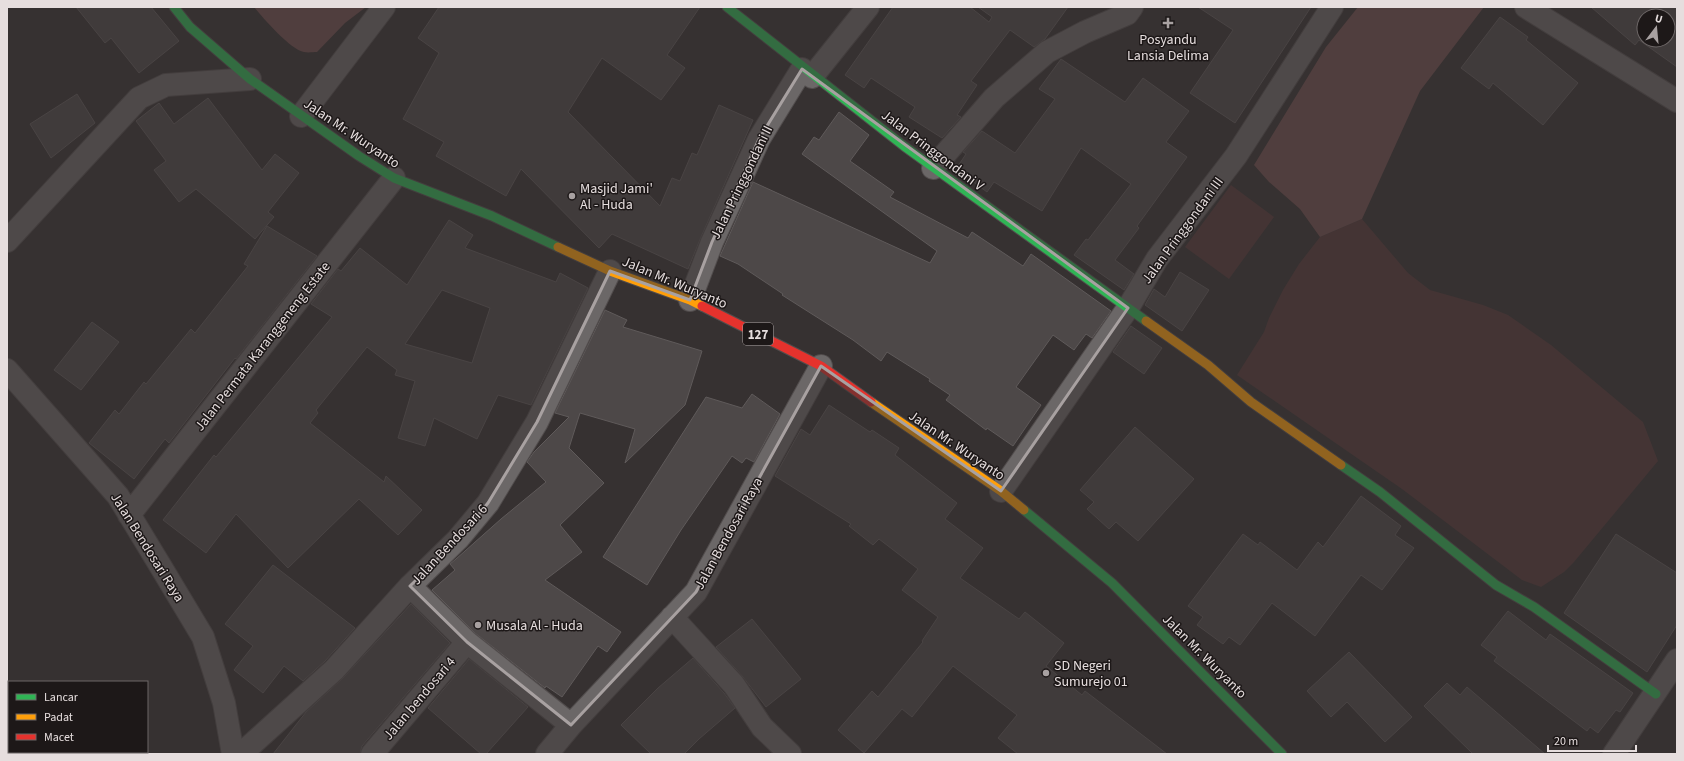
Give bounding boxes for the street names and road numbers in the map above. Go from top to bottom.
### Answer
street label: Jalan Mr. Wuryanto [299,94,404,174]
street label: Jalan Pringgondani V [877,106,988,197]
street label: Jalan Pringgondani II [706,122,778,243]
street label: Jalan Pringgondani III [1137,173,1228,288]
street label: Jalan Mr. Wuryanto [619,252,730,314]
street label: Jalan Permata Karanggeneng Estate [190,258,335,436]
road number: 127 [743,323,773,345]
street label: Jalan Mr. Wuryanto [904,406,1009,486]
street label: Jalan Bendosari Raya [690,474,768,593]
street label: Jalan Bendosari Raya [105,489,189,606]
street label: Jalan Bendosari 6 [407,500,493,590]
street label: Jalan Mr. Wuryanto [1158,610,1251,703]
street label: Jalan bendosari 4 [379,653,461,745]

